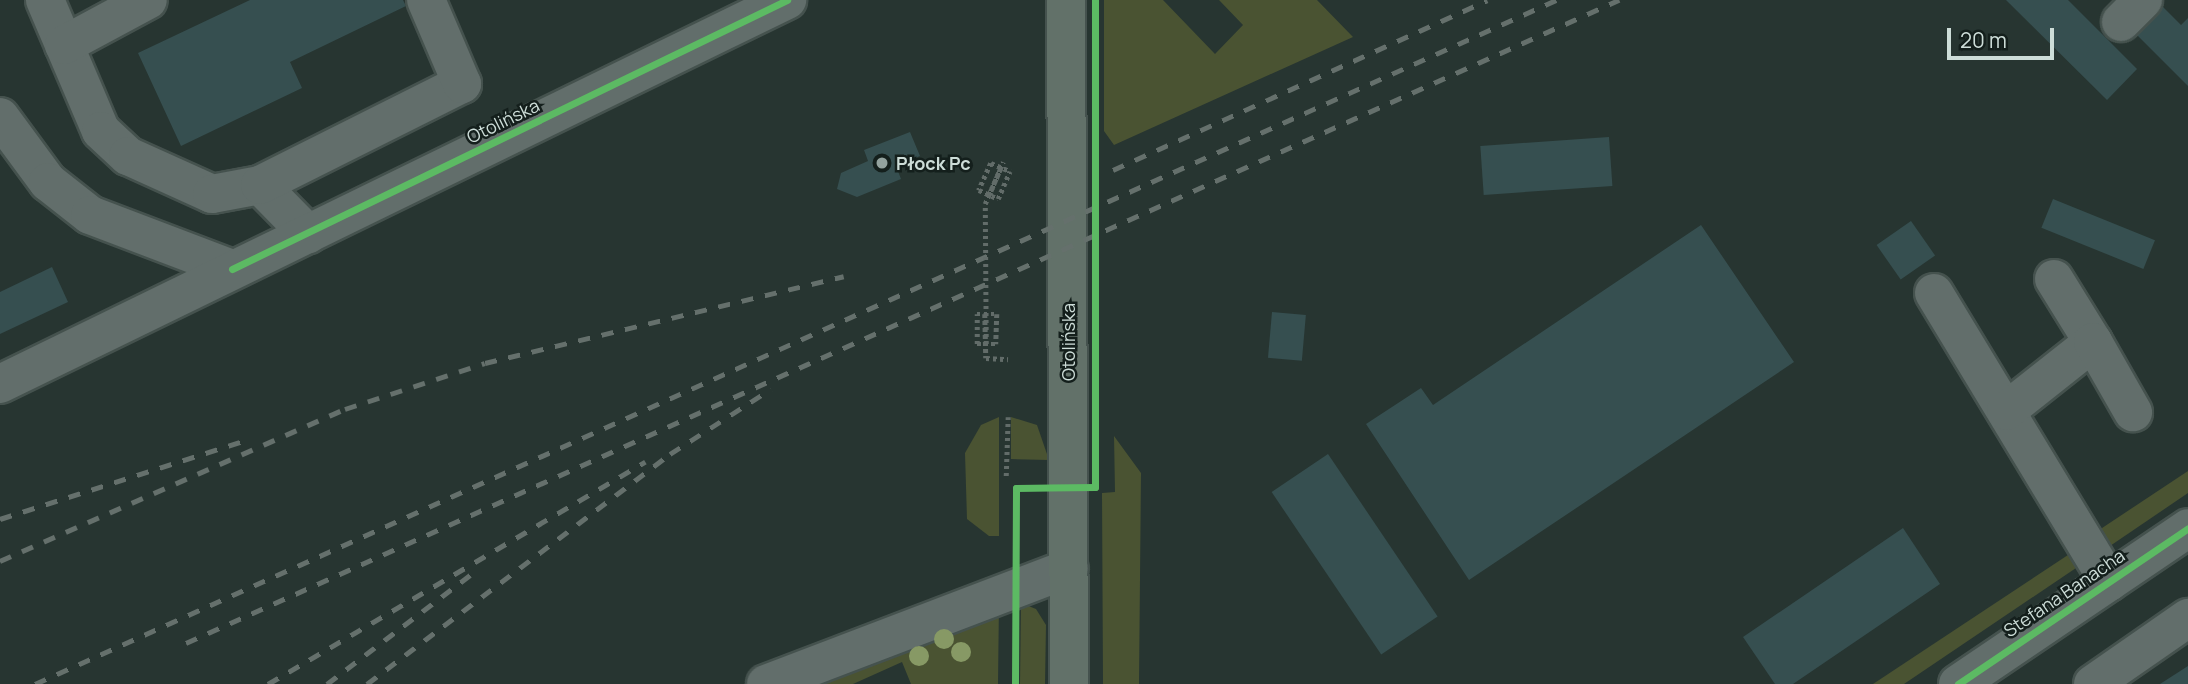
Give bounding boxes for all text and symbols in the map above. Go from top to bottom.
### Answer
scale bar [1950,14,2057,58]
text: 20 m [1960,26,2007,54]
street label: Otolińska [463,94,543,148]
place label: Płock Pc [896,152,971,174]
marker: Płock Pc [874,155,890,171]
street label: Otolińska [1057,303,1079,381]
street label: Stefana Banacha [1999,545,2129,641]

